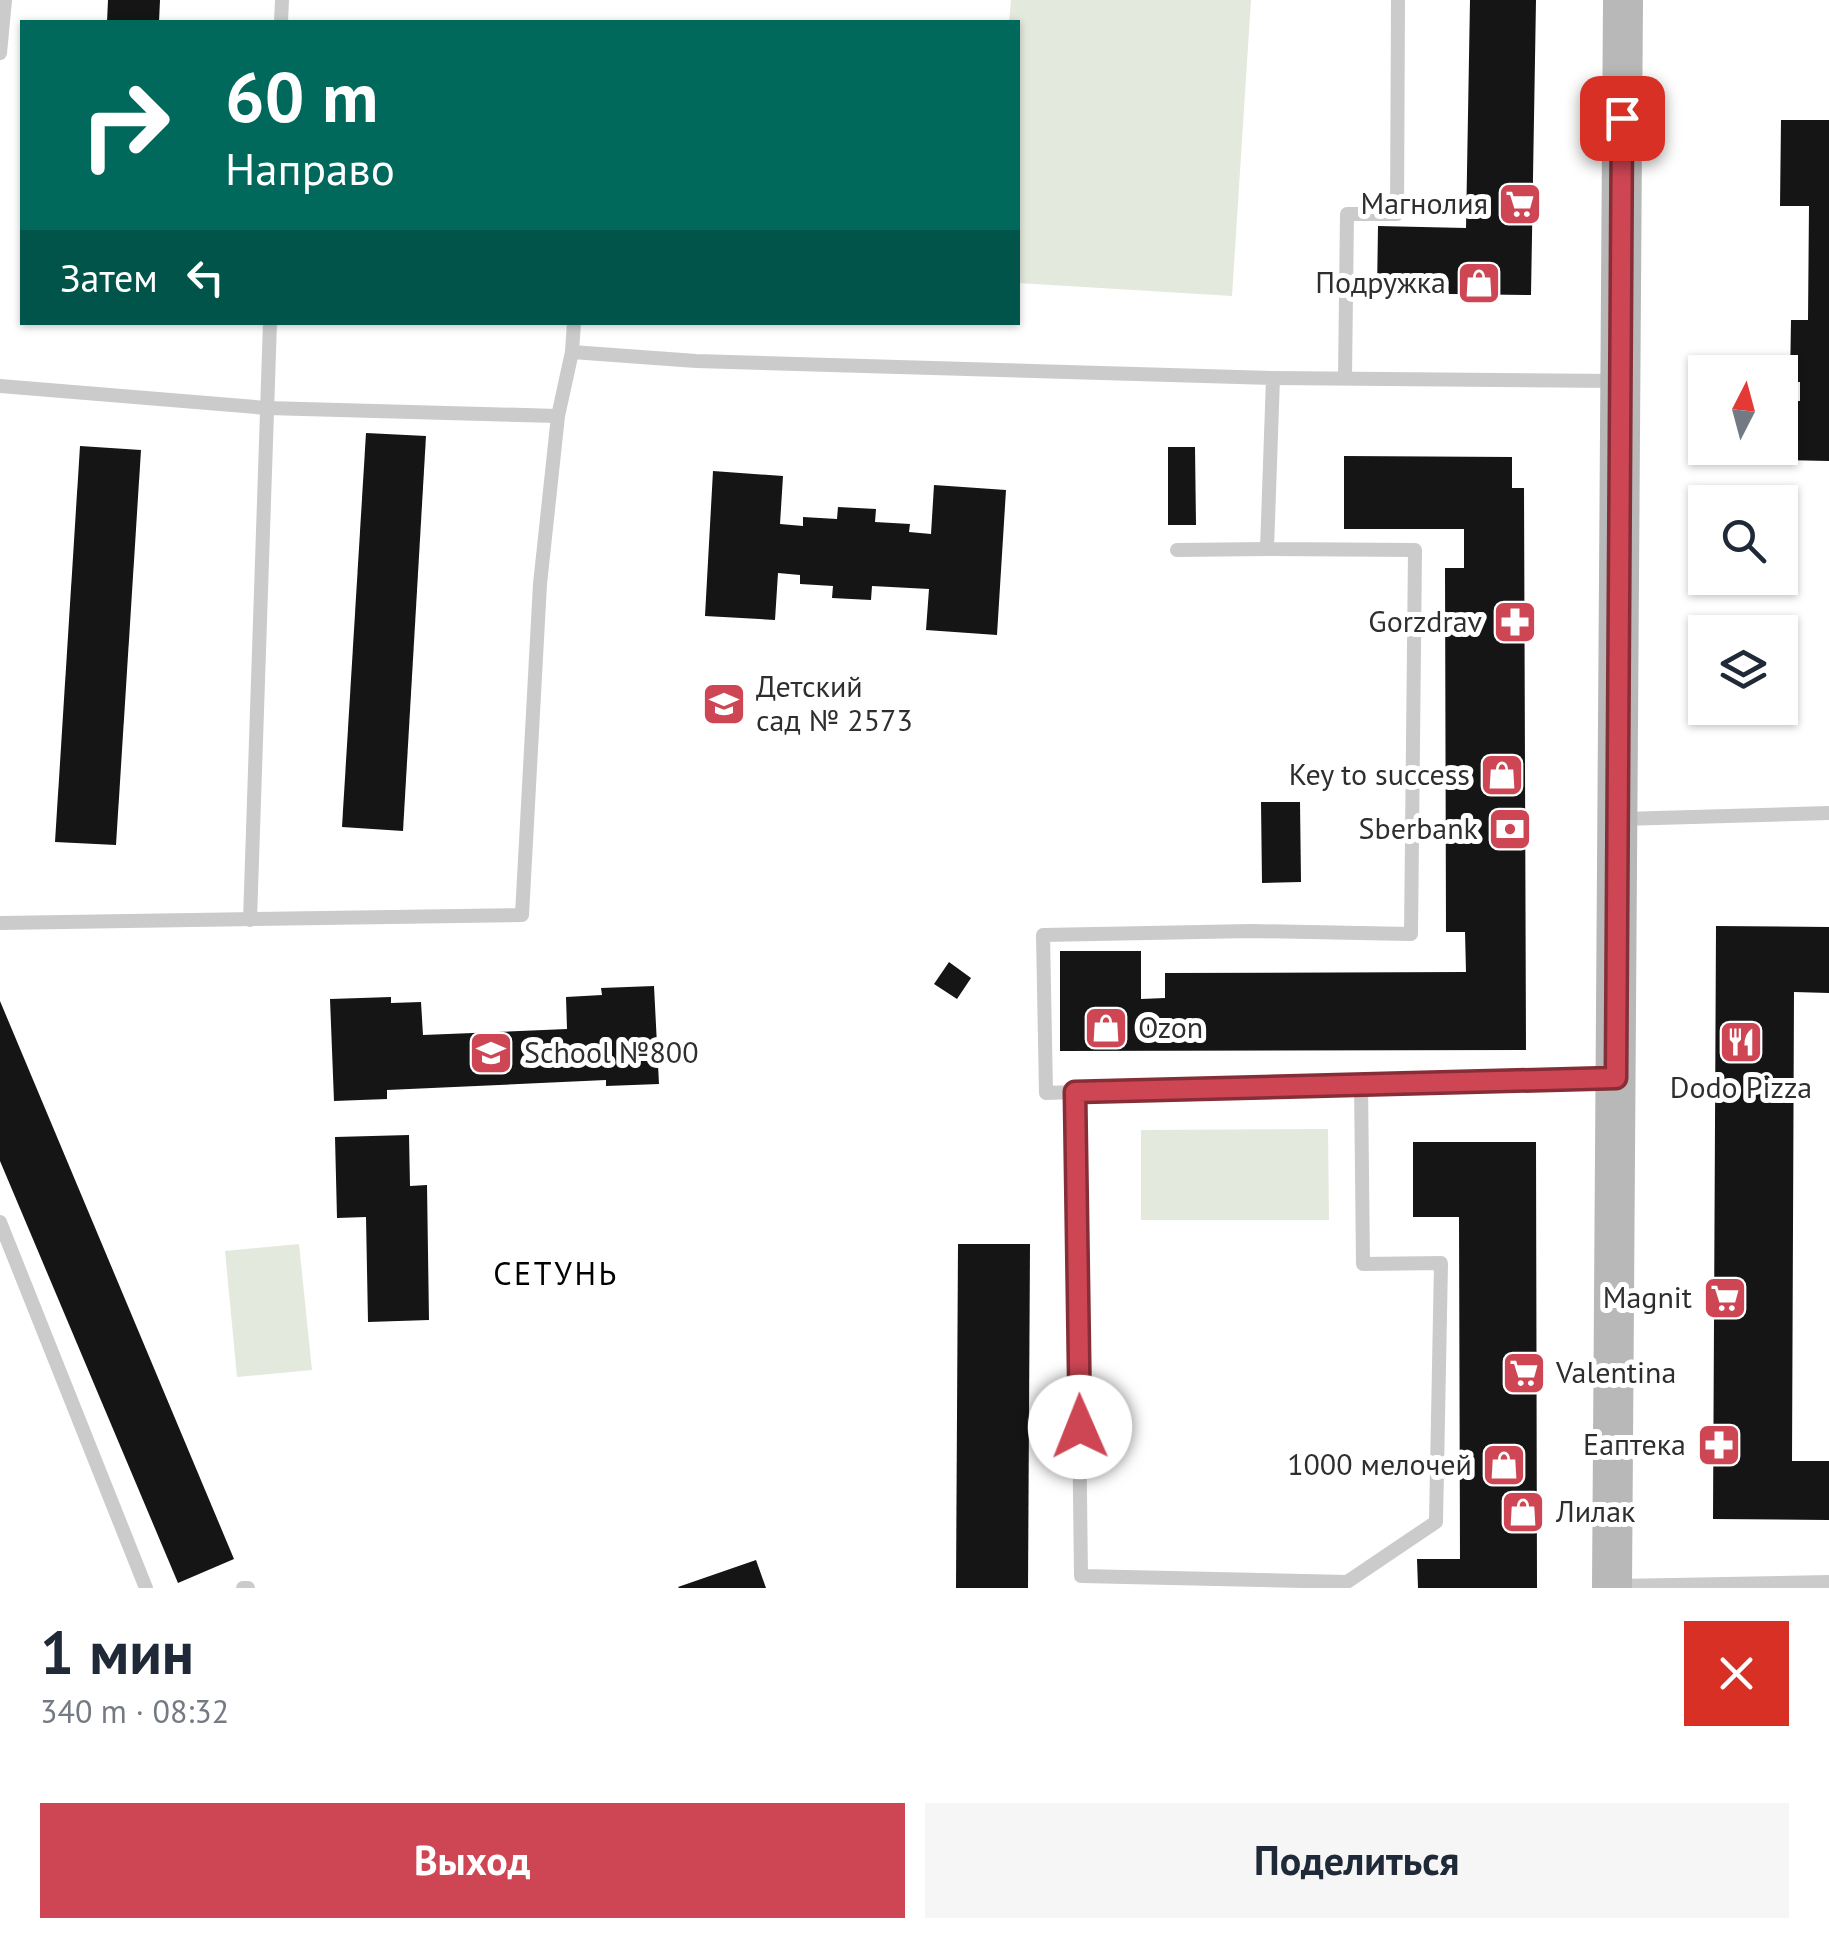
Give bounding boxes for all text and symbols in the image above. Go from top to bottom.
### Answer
text: 60 m [225,51,378,141]
icon: right [60,60,190,190]
pin [1580,76,1665,161]
icon: arrive [1595,91,1650,146]
text: Направо [225,139,395,197]
supermarket icon: Магнолия [1497,181,1543,227]
place label: Магнолия [1361,183,1488,222]
icon: left [178,250,233,305]
text: Затем [60,253,158,302]
shop icon: Подружка [1456,260,1502,306]
place label: Подружка [1315,262,1446,301]
north arrow [1688,355,1798,465]
map controls [1688,355,1798,725]
button: search [1688,485,1798,595]
pharmacy icon: Gorzdrav [1492,599,1538,645]
place label: Gorzdrav [1368,601,1483,640]
button: layers [1688,615,1798,725]
place label: Детский сад № 2573 [756,666,913,739]
school or university icon: Детский сад № 2573 [701,681,747,727]
shop icon: Key to success [1479,752,1525,798]
place label: Key to success [1289,754,1470,793]
bank icon: Sberbank [1487,806,1533,852]
place label: Sberbank [1359,808,1479,847]
shop icon: Ozon [1083,1005,1129,1051]
place label: Ozon [1138,1007,1203,1046]
restaurant icon: Dodo Pizza [1718,1019,1764,1065]
school or university icon: School №800 [468,1030,514,1076]
place label: School №800 [524,1032,699,1071]
place label: Dodo Pizza [1670,1067,1812,1106]
district label: СЕТУНЬ [493,1252,619,1294]
supermarket icon: Magnit [1702,1275,1748,1321]
place label: Magnit [1603,1277,1692,1316]
supermarket icon: Valentina [1501,1350,1547,1396]
place label: Valentina [1555,1352,1676,1391]
position arrow [1028,1375,1132,1479]
pharmacy icon: Еаптека [1696,1422,1742,1468]
place label: Еаптека [1583,1424,1686,1463]
shop icon: 1000 мелочей [1481,1442,1527,1488]
place label: 1000 мелочей [1287,1444,1472,1483]
shop icon: Лилак [1500,1489,1546,1535]
place label: Лилак [1555,1491,1636,1530]
text: 1 мин [40,1613,194,1691]
button: close [1684,1621,1789,1726]
text: 340 m · 08:32 [40,1690,229,1732]
button: Выход [40,1803,905,1918]
button: Поделиться [925,1803,1789,1918]

